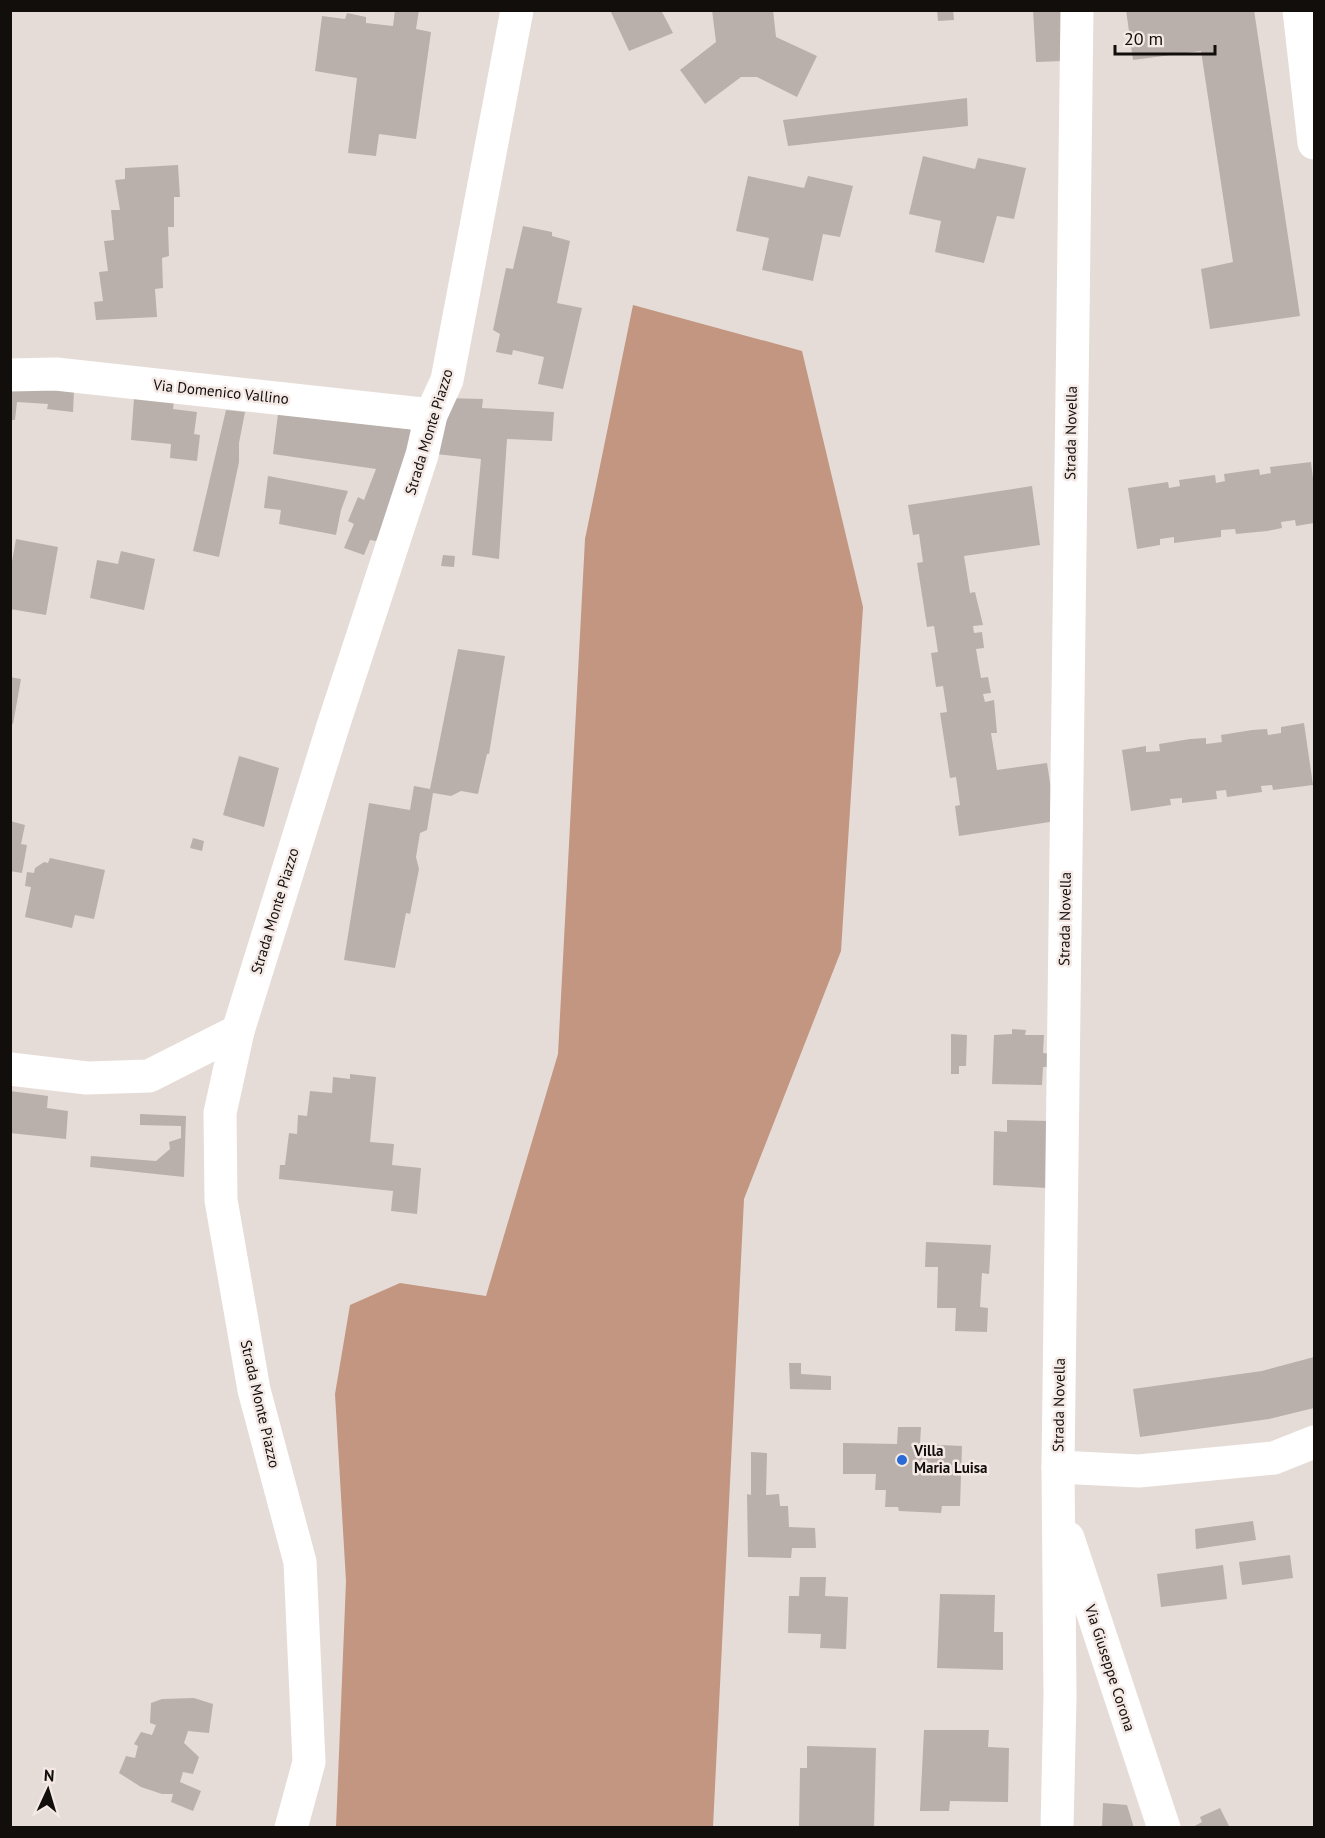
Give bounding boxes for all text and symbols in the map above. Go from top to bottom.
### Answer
scale bar [1115,18,1216,56]
text: 20 m [1124,27,1163,50]
street label: Strada Monte Piazzo [400,367,457,497]
street label: Via Domenico Vallino [151,375,290,408]
street label: Strada Novella [1060,386,1081,480]
street label: Strada Monte Piazzo [246,846,303,976]
street label: Strada Novella [1054,872,1075,966]
street label: Strada Monte Piazzo [237,1338,284,1470]
street label: Strada Novella [1048,1358,1069,1452]
place label: Villa Maria Luisa [913,1441,988,1477]
marker: Villa Maria Luisa [895,1453,909,1467]
street label: Via Giuseppe Corona [1081,1601,1140,1734]
north arrow [18,1760,78,1820]
text: N [43,1765,55,1785]

